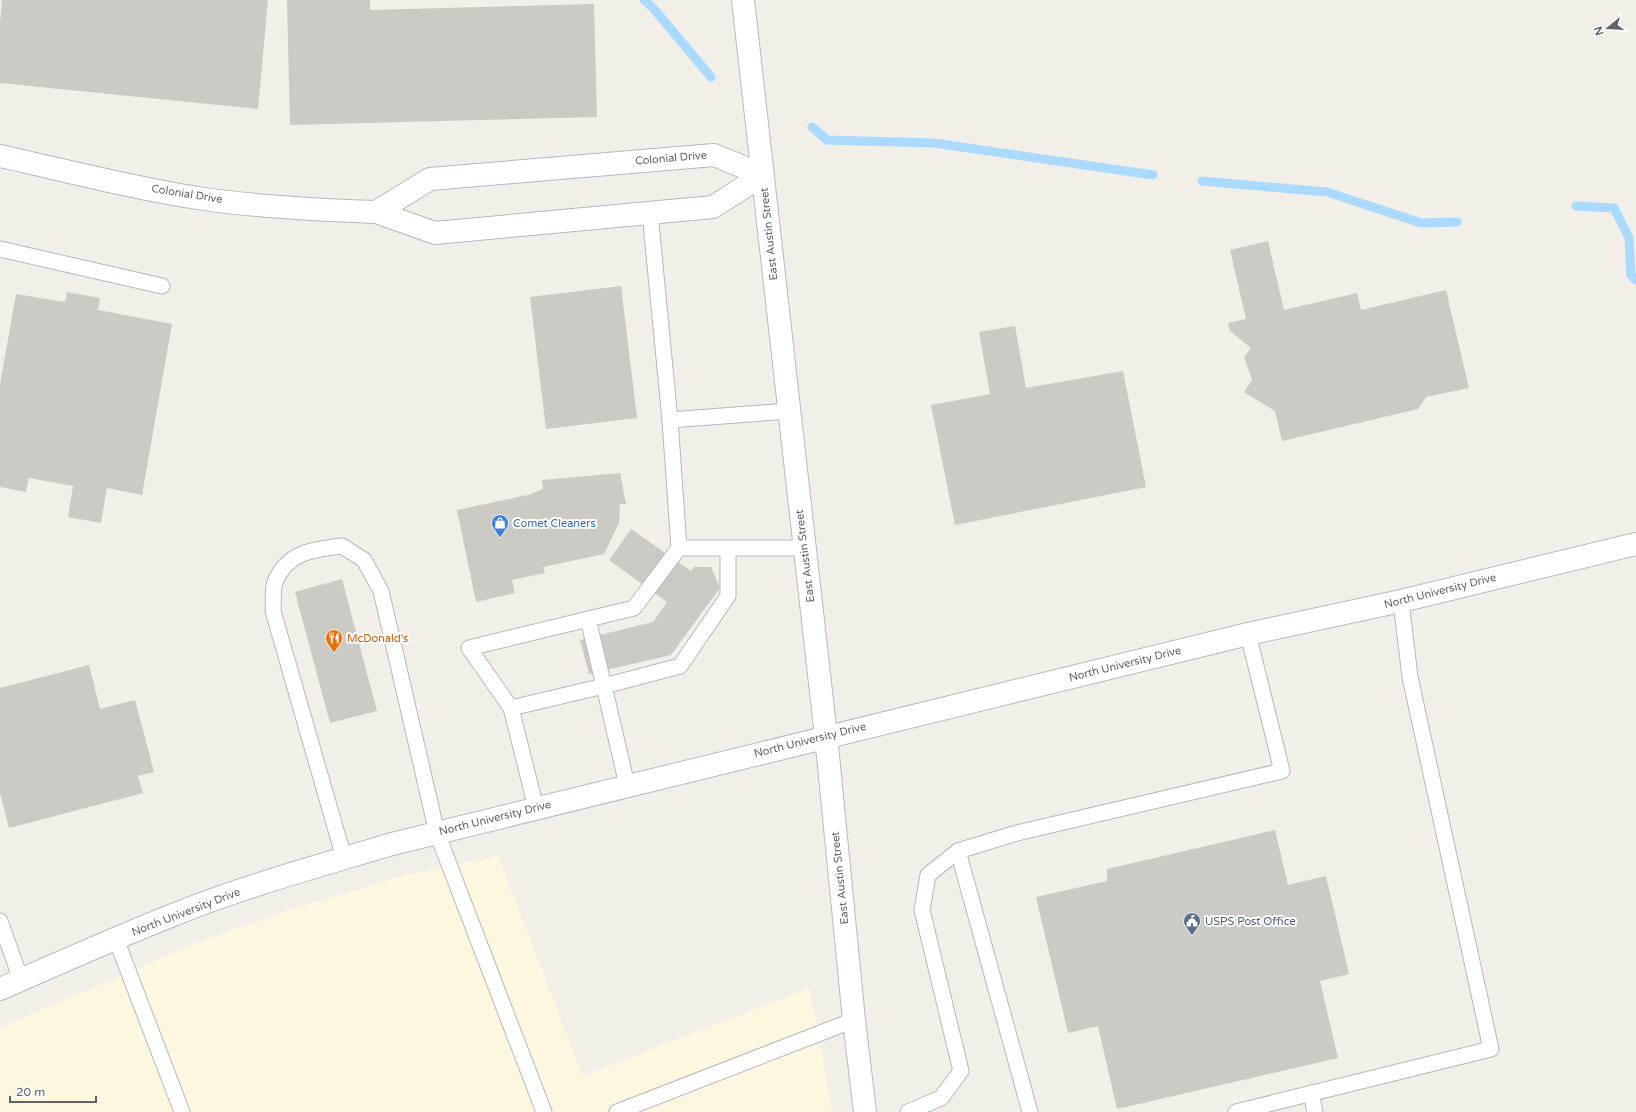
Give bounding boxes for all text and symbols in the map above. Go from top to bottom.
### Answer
north arrow [1588,8,1628,48]
text: N [1591,25,1607,37]
street label: Colonial Drive [635,148,707,168]
street label: Colonial Drive [150,182,224,206]
street label: East Austin Street [758,187,780,281]
street label: East Austin Street [793,509,817,603]
shop icon: Comet Cleaners [490,513,510,538]
place label: Comet Cleaners [513,517,596,530]
street label: North University Drive [1383,571,1497,611]
restaurant icon: McDonald's [324,628,344,653]
place label: McDonald's [347,632,408,645]
street label: North University Drive [1068,644,1182,684]
street label: North University Drive [753,720,867,760]
street label: North University Drive [438,798,552,838]
street label: East Austin Street [829,831,851,925]
street label: North University Drive [130,885,242,939]
public building icon: USPS Post Office [1182,911,1202,936]
place label: USPS Post Office [1205,915,1296,928]
scale bar [10,1078,96,1104]
text: 20 m [16,1085,45,1099]

